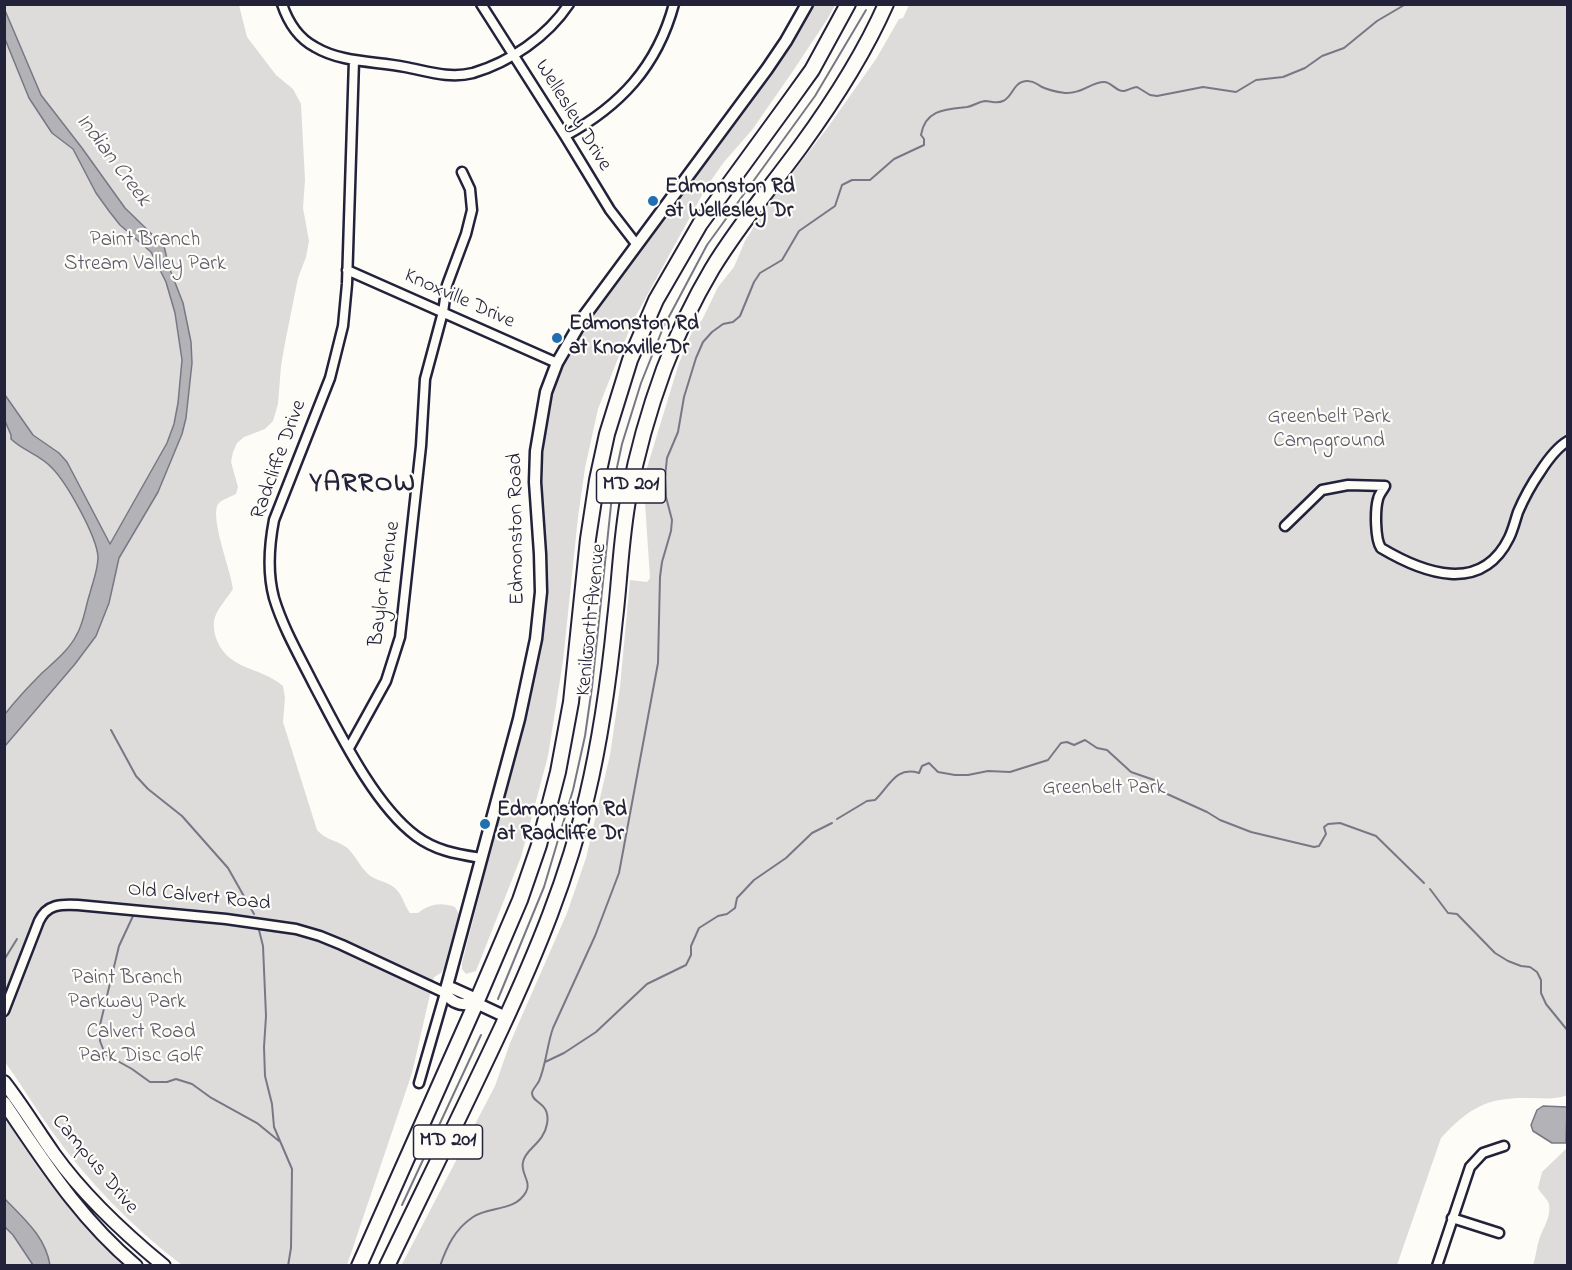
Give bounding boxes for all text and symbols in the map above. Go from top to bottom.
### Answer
street label: Wellesley Drive [528,56,616,176]
water label: Indian Creek [69,110,155,212]
place label: Edmonston Rd at Wellesley Dr [665,176,795,226]
marker: Edmonston Rd at Wellesley Dr [646,194,660,208]
park label: Paint Branch Stream Valley Park [64,229,226,279]
street label: Knoxville Drive [400,264,518,336]
place label: Edmonston Rd at Knoxville Dr [569,313,699,363]
marker: Edmonston Rd at Knoxville Dr [550,331,564,345]
street label: Radcliffe Drive [247,397,313,523]
park label: Greenbelt Park Campground [1267,406,1391,456]
street label: Edmonston Road [504,453,532,605]
road number: MD 201 [596,469,666,503]
district label: YARROW [310,470,416,502]
street label: Baylor Avenue [365,520,407,648]
street label: Kenilworth Avenue [572,542,614,698]
park label: Greenbelt Park [1042,777,1166,803]
place label: Edmonston Rd at Radcliffe Dr [497,799,627,849]
marker: Edmonston Rd at Radcliffe Dr [478,817,492,831]
street label: Old Calvert Road [126,878,272,918]
park label: Paint Branch Parkway Park [68,967,186,1017]
park label: Calvert Road Park Disc Golf [79,1021,203,1071]
street label: Campus Drive [45,1110,143,1220]
road number: MD 201 [414,1125,482,1159]

